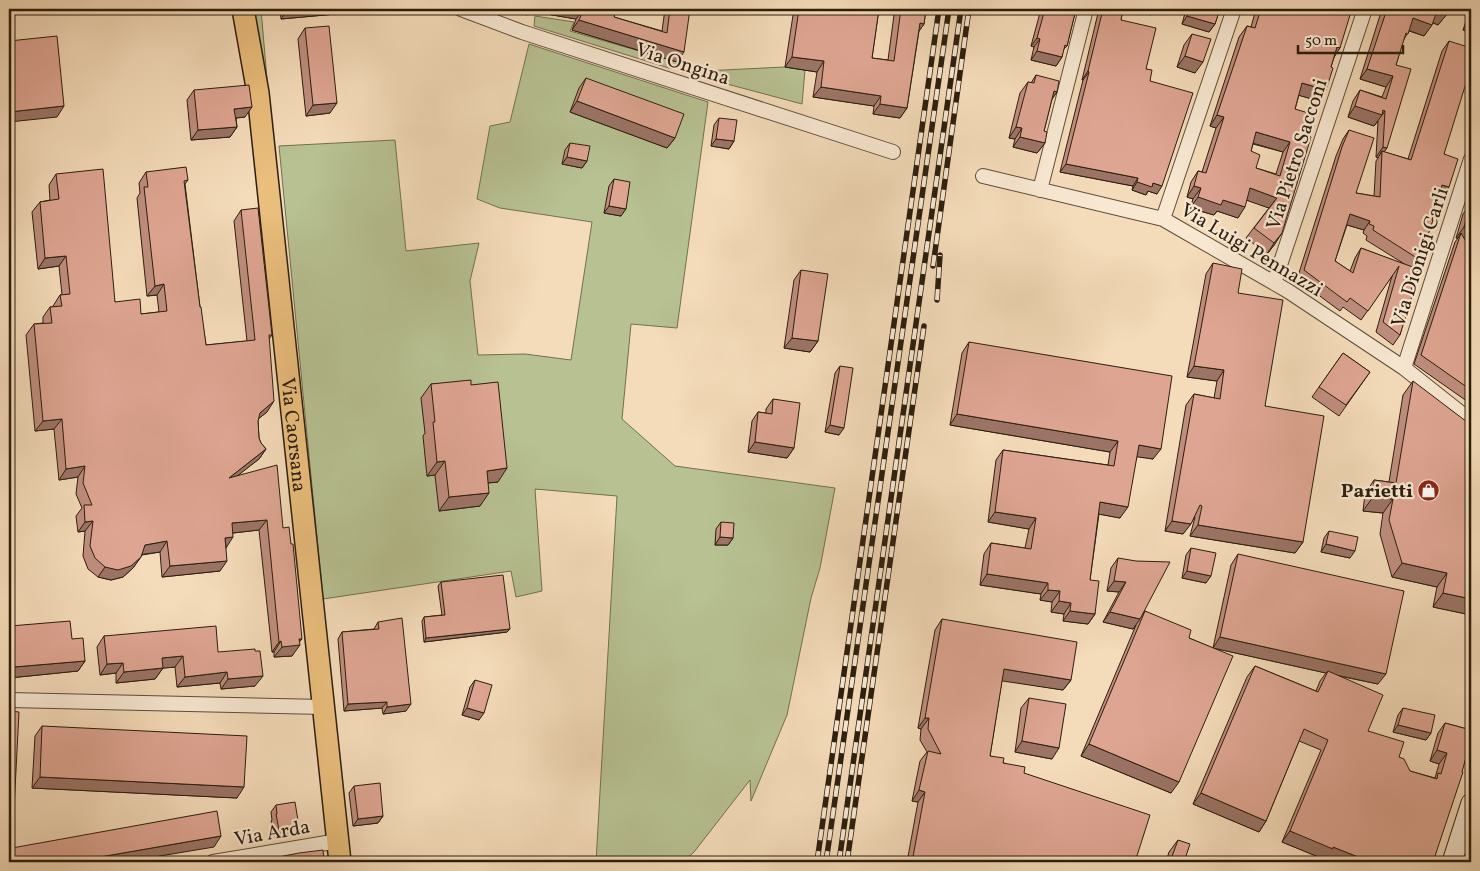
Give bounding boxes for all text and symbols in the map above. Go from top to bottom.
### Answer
scale bar [1298,22,1402,54]
text: 50 m [1305,31,1337,52]
street label: Via Ongina [632,37,733,93]
street label: Via Pietro Sacconi [1260,75,1336,234]
street label: Via Dionigi Carli [1385,184,1457,331]
street label: Via Luigi Pennazzi [1174,197,1328,304]
street label: Via Caorsana [272,376,312,494]
place label: Parietti [1341,478,1413,506]
shop icon: Parietti [1417,478,1441,502]
street label: Via Arda [232,814,312,854]

